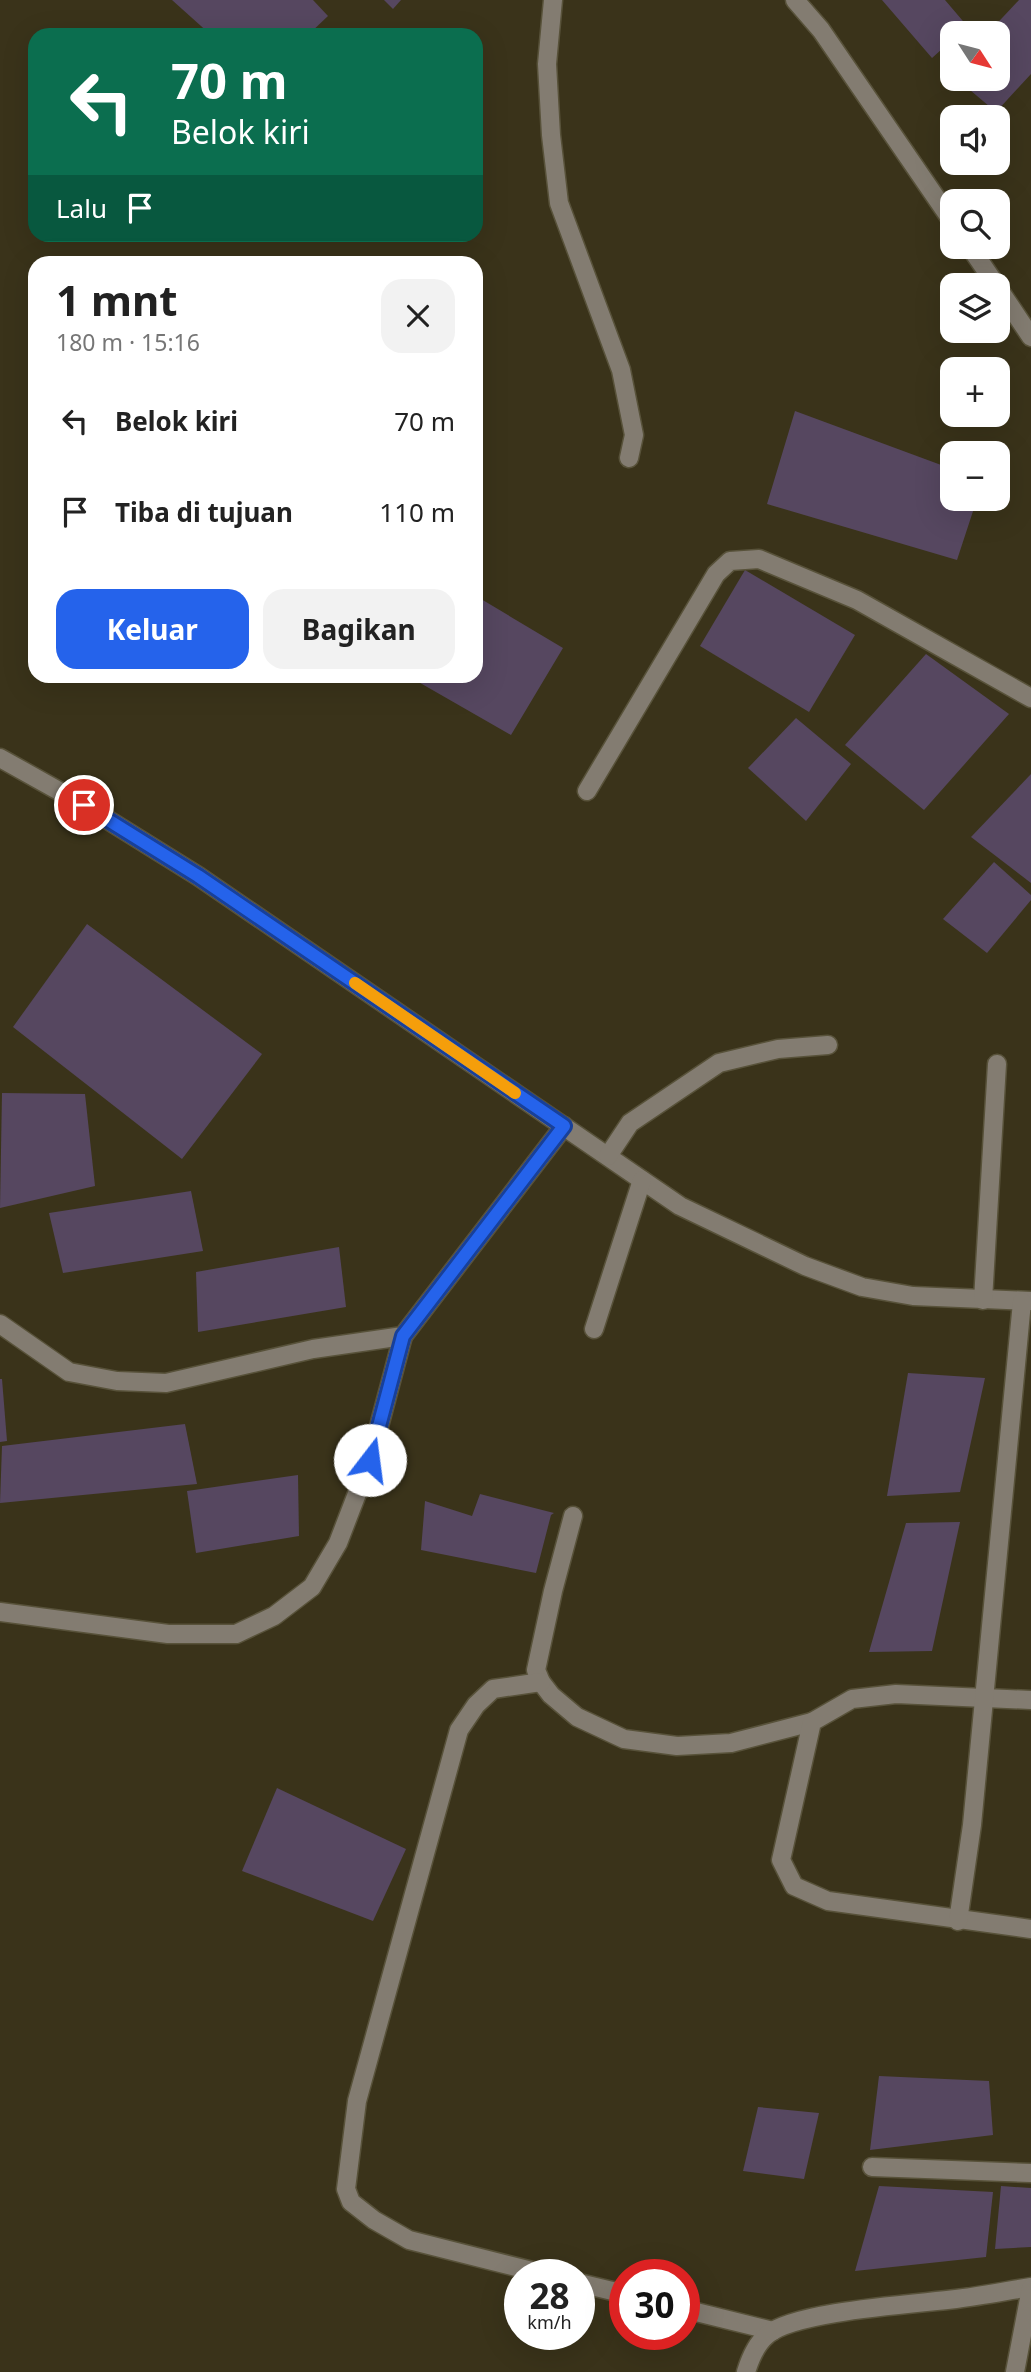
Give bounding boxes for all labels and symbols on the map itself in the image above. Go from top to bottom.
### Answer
north arrow [940,21,1010,91]
pin [54,775,114,835]
position arrow [333,1423,407,1497]
speed limit sign: 30 [609,2259,700,2350]

